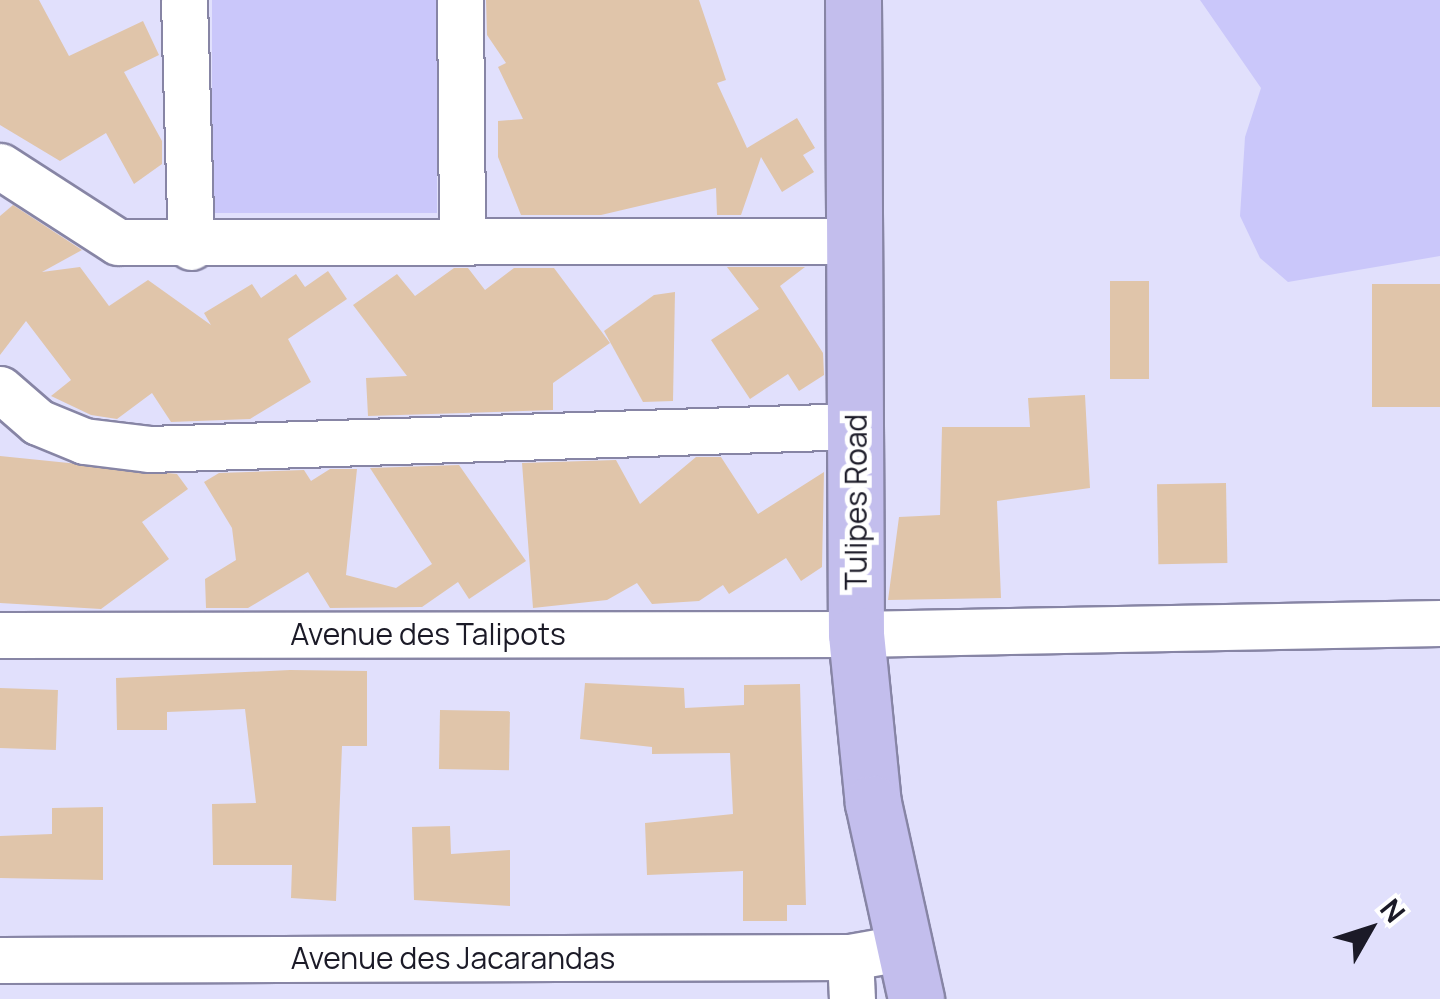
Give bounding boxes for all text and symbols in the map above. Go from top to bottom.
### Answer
street label: Tulipes Road [838,414,874,590]
street label: Avenue des Talipots [290,616,566,652]
north arrow [1320,879,1420,979]
text: N [1372,890,1414,930]
street label: Avenue des Jacarandas [291,940,615,976]

